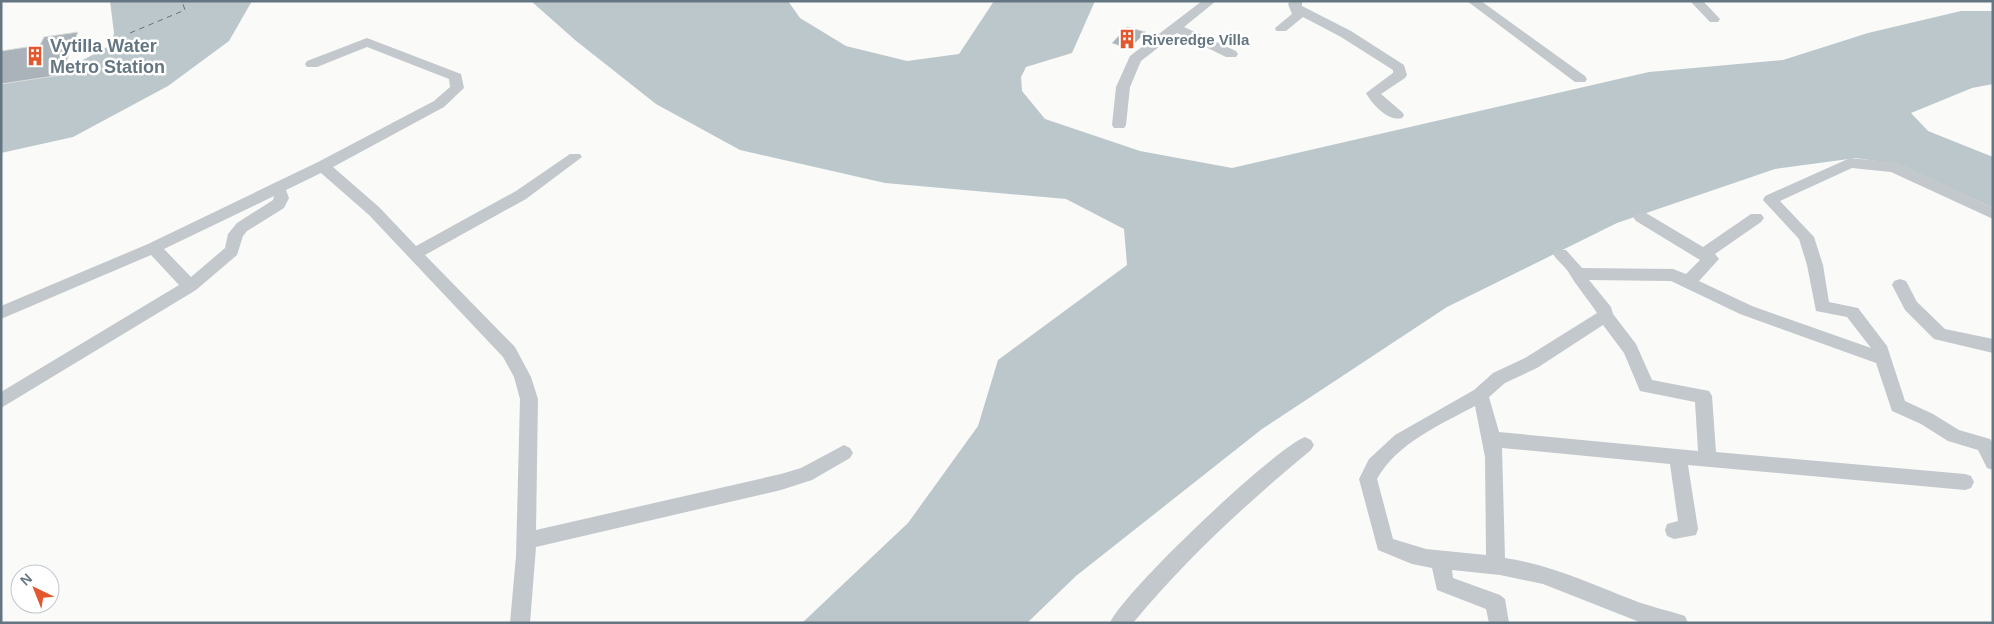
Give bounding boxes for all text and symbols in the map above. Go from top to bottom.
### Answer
building icon: Riveredge Villa [1116,28,1138,50]
place label: Riveredge Villa [1142,31,1250,48]
place label: Vytilla Water Metro Station [50,36,165,77]
building icon: Vytilla Water Metro Station [24,45,46,67]
north arrow [10,564,60,614]
text: N [17,570,35,589]

